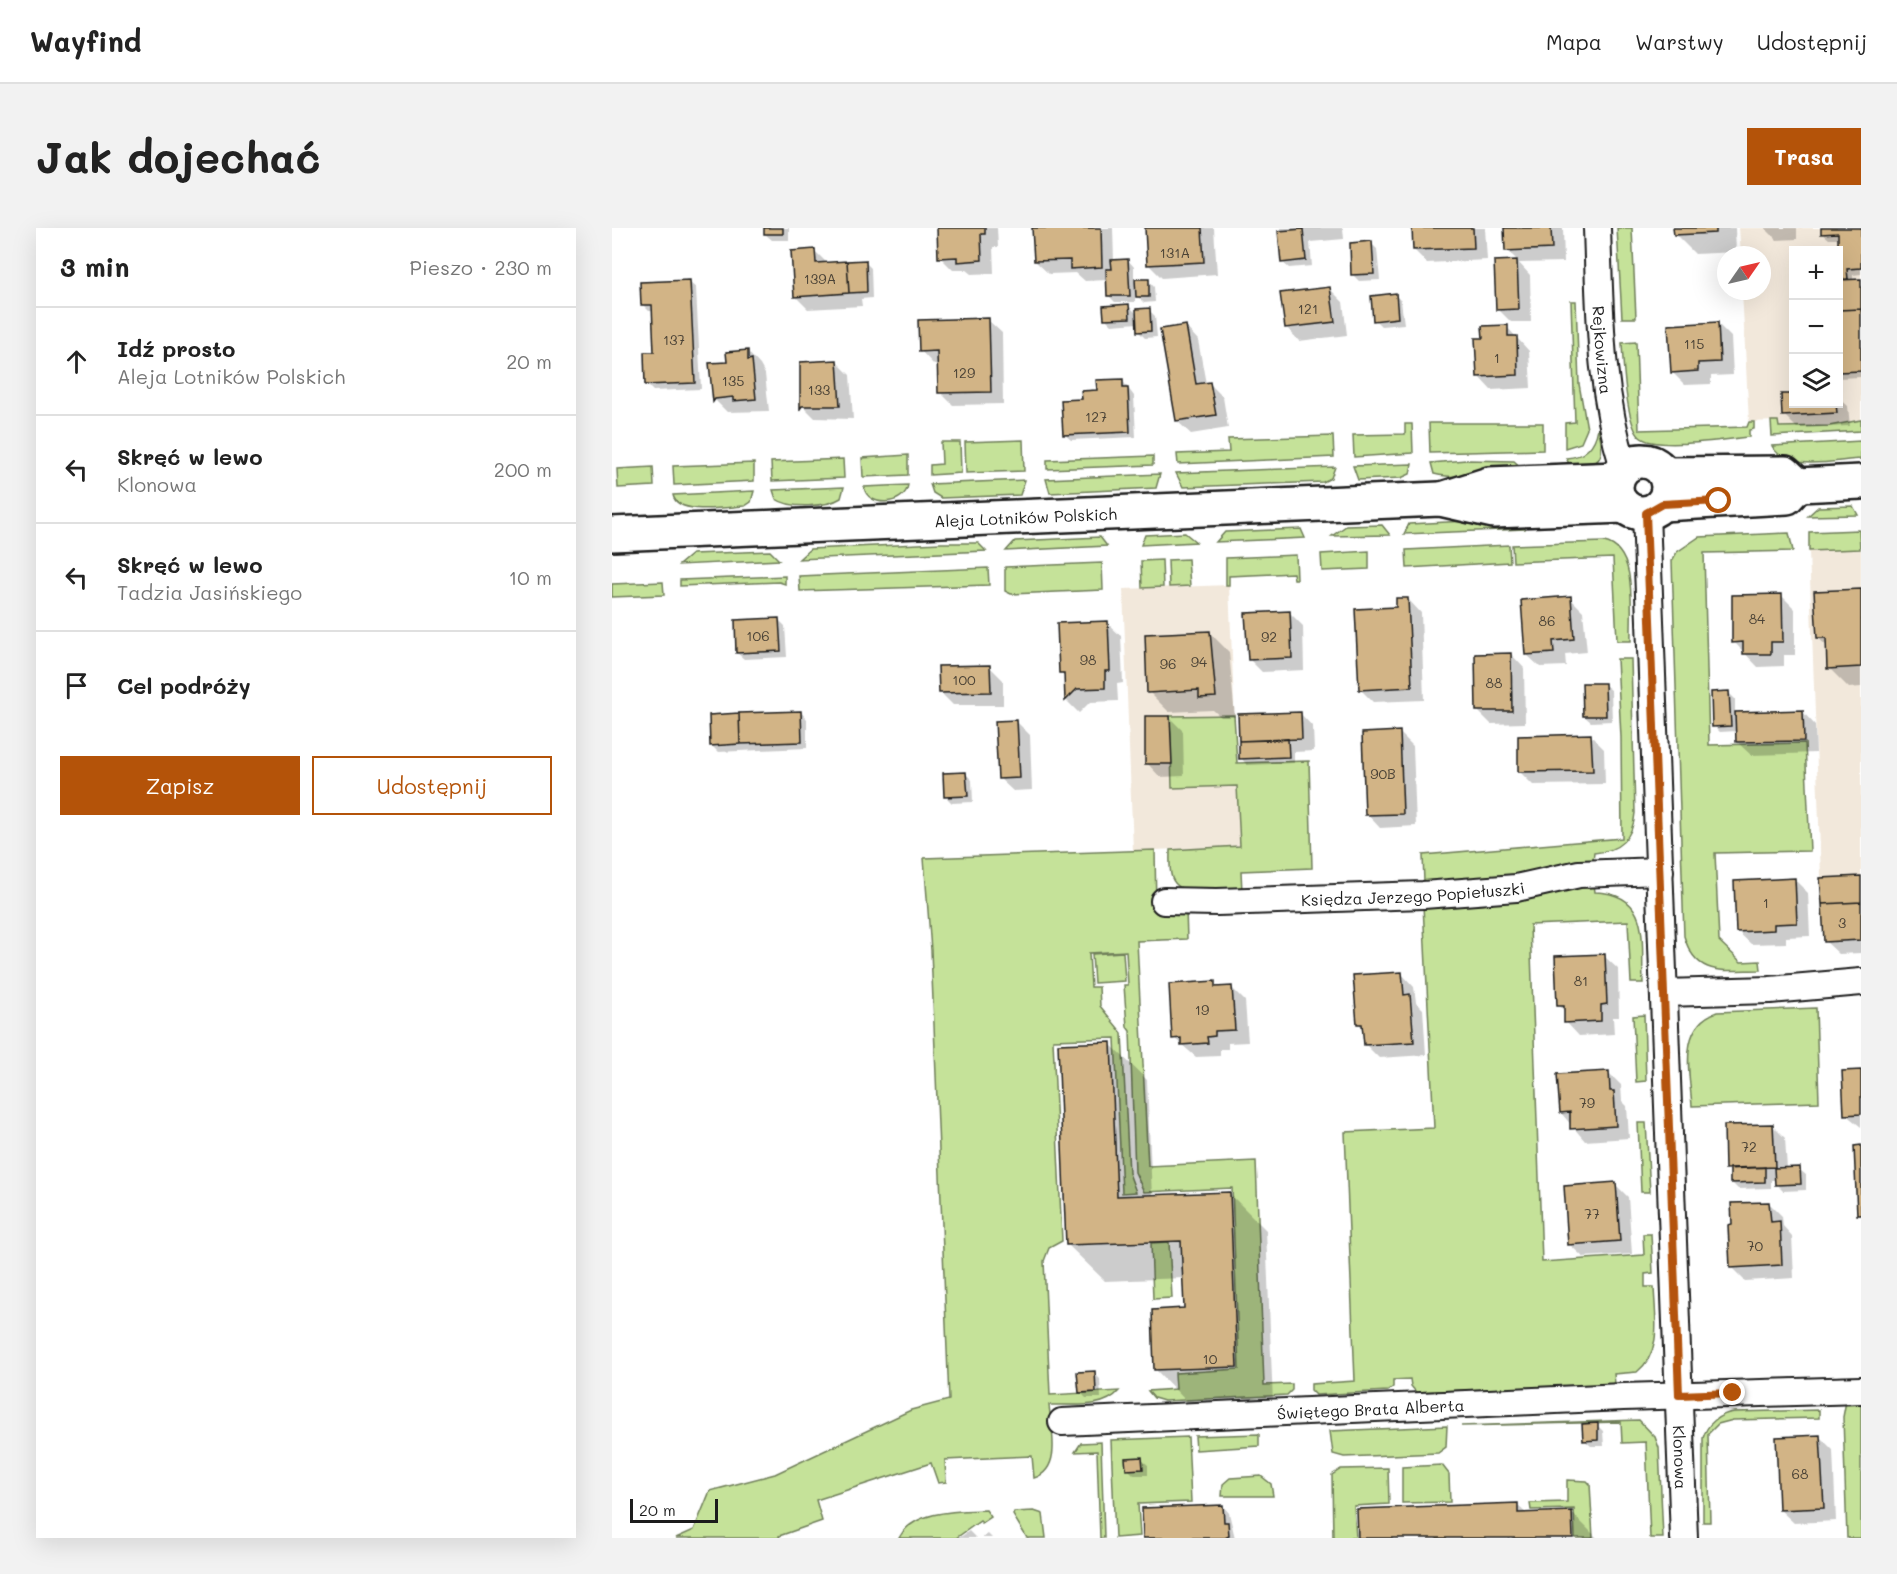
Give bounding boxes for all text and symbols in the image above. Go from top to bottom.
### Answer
text: Wayfind [30,23,141,59]
text: Mapa [1546,28,1602,55]
text: Warstwy [1635,28,1724,55]
text: Udostępnij [1757,28,1867,55]
button: Trasa [1747,128,1861,185]
text: Jak dojechać [36,129,321,184]
house number: 131A [1160,243,1190,262]
north arrow [1717,246,1771,300]
map controls [1789,246,1843,408]
button: + [1789,246,1843,300]
text: 3 min [60,250,129,284]
text: Pieszo · 230 m [410,254,552,280]
house number: 139A [804,269,836,288]
house number: 121 [1298,299,1318,318]
button: − [1789,300,1843,354]
street label: Rejkowizna [1589,305,1618,395]
house number: 137 [663,330,685,349]
text: Idź prosto [117,334,235,363]
house number: 115 [1684,334,1704,353]
icon: ahead [60,345,93,378]
text: 20 m [506,348,552,374]
house number: 1 [1494,348,1500,367]
button: layers [1789,354,1843,408]
text: Aleja Lotników Polskich [117,363,345,389]
house number: 129 [953,363,975,382]
house number: 135 [722,371,744,390]
house number: 133 [808,380,830,399]
house number: 127 [1085,407,1107,426]
text: Skręć w lewo [117,442,263,471]
icon: left [60,453,93,486]
text: 200 m [494,456,552,482]
text: Klonowa [117,471,197,497]
route start [1705,487,1731,513]
street label: Aleja Lotników Polskich [934,502,1117,531]
text: Skręć w lewo [117,550,263,579]
icon: left [60,561,93,594]
text: 10 m [508,564,552,590]
text: Tadzia Jasińskiego [117,579,302,605]
house number: 84 [1749,609,1766,628]
house number: 86 [1539,611,1555,630]
house number: 106 [746,626,770,645]
house number: 92 [1261,627,1277,646]
house number: 98 [1080,650,1096,669]
house number: 94 [1191,652,1208,671]
house number: 96 [1160,654,1176,673]
icon: arrive [60,669,93,702]
house number: 100 [952,670,976,689]
text: Cel podróży [117,671,251,700]
house number: 88 [1486,673,1502,692]
button: Zapisz [60,756,300,815]
button: Udostępnij [312,756,552,815]
house number: 90B [1370,764,1396,783]
street label: Księdza Jerzego Popiełuszki [1301,876,1527,910]
house number: 1 [1763,893,1769,912]
house number: 3 [1838,913,1846,932]
house number: 81 [1574,971,1588,990]
house number: 19 [1195,1000,1209,1019]
house number: 79 [1579,1093,1595,1112]
house number: 72 [1741,1137,1757,1156]
house number: 77 [1584,1204,1600,1223]
house number: 70 [1747,1236,1764,1255]
house number: 10 [1203,1349,1218,1368]
route end [1719,1379,1745,1405]
street label: Świętego Brata Alberta [1277,1394,1465,1423]
street label: Klonowa [1669,1425,1693,1490]
house number: 68 [1792,1464,1808,1483]
scale bar [630,1496,718,1524]
text: 20 m [639,1499,676,1520]

